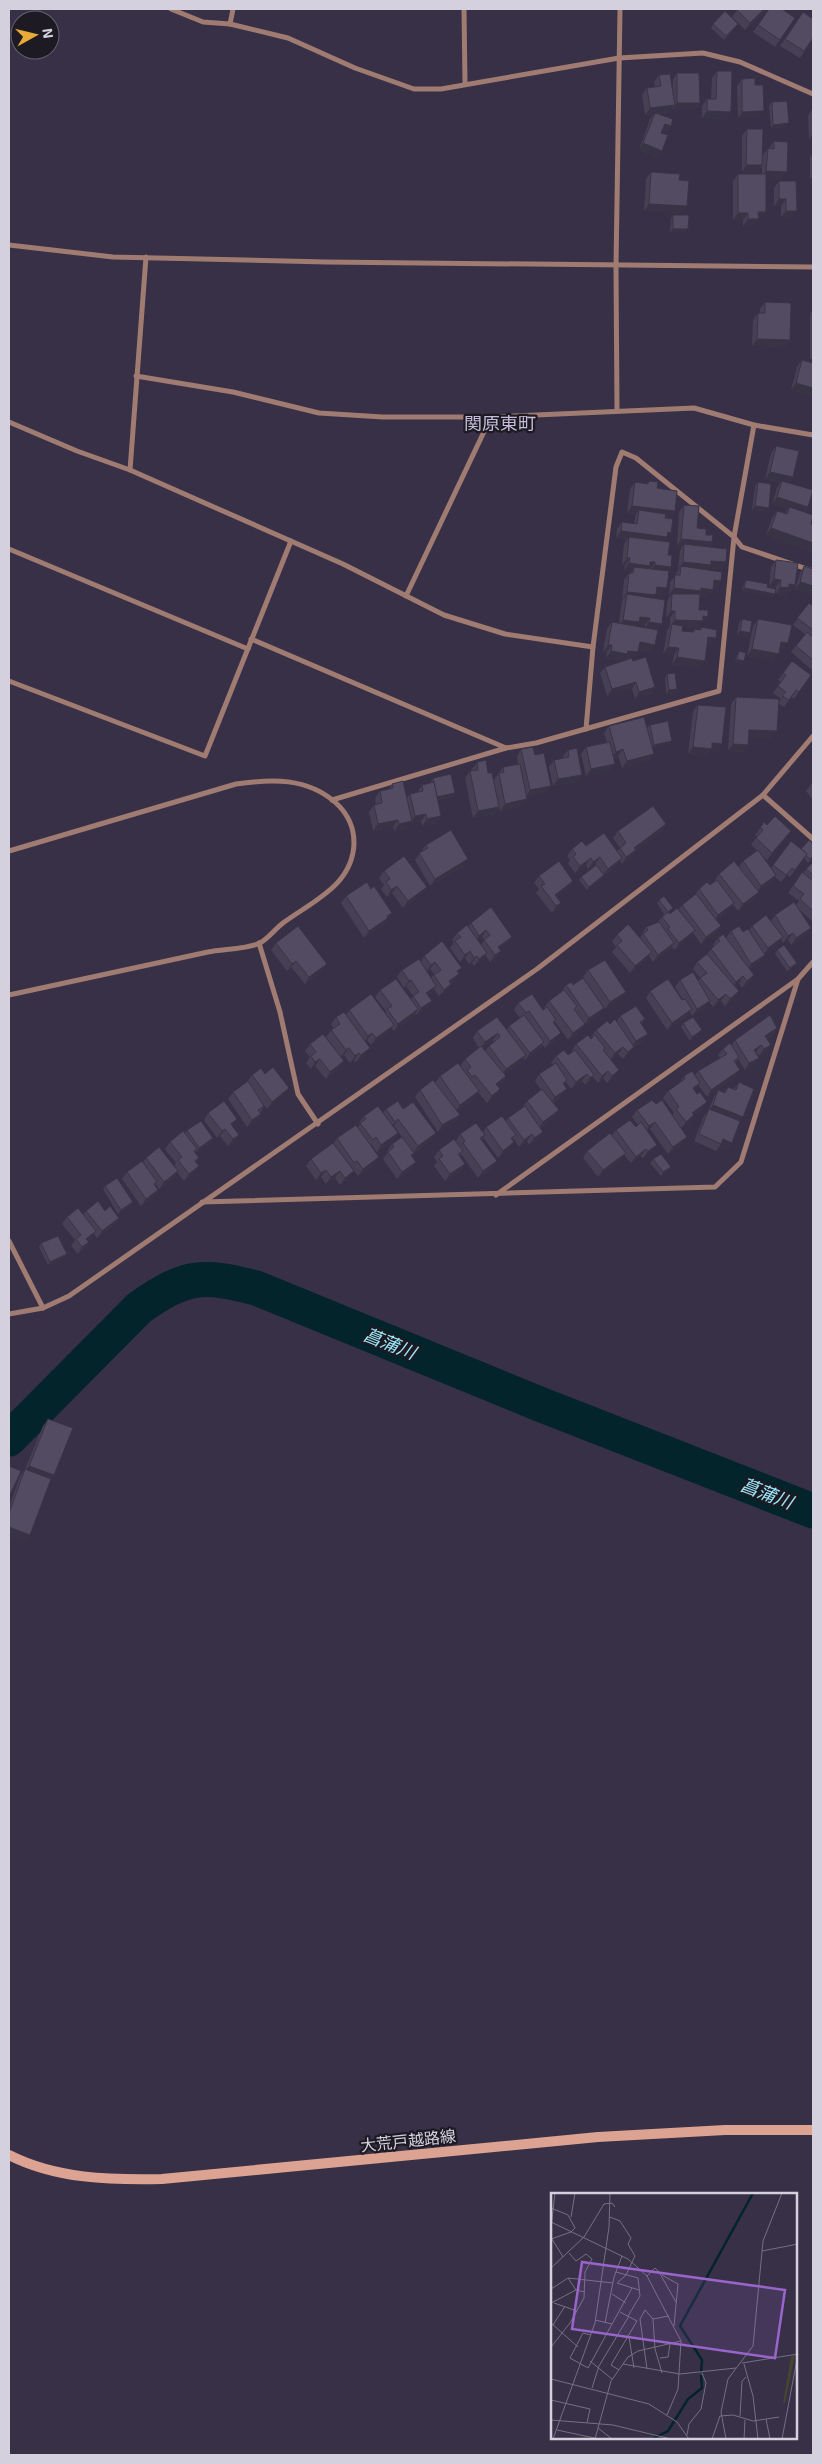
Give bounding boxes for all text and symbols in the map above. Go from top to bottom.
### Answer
north arrow [10,10,60,60]
text: N [39,27,57,39]
district label: 関原東町 [464,412,536,434]
water label: 菖蒲川 [361,1323,421,1364]
water label: 菖蒲川 [738,1473,798,1514]
street label: 大荒戸越路線 [359,2126,457,2154]
inset map [551,2193,797,2439]

